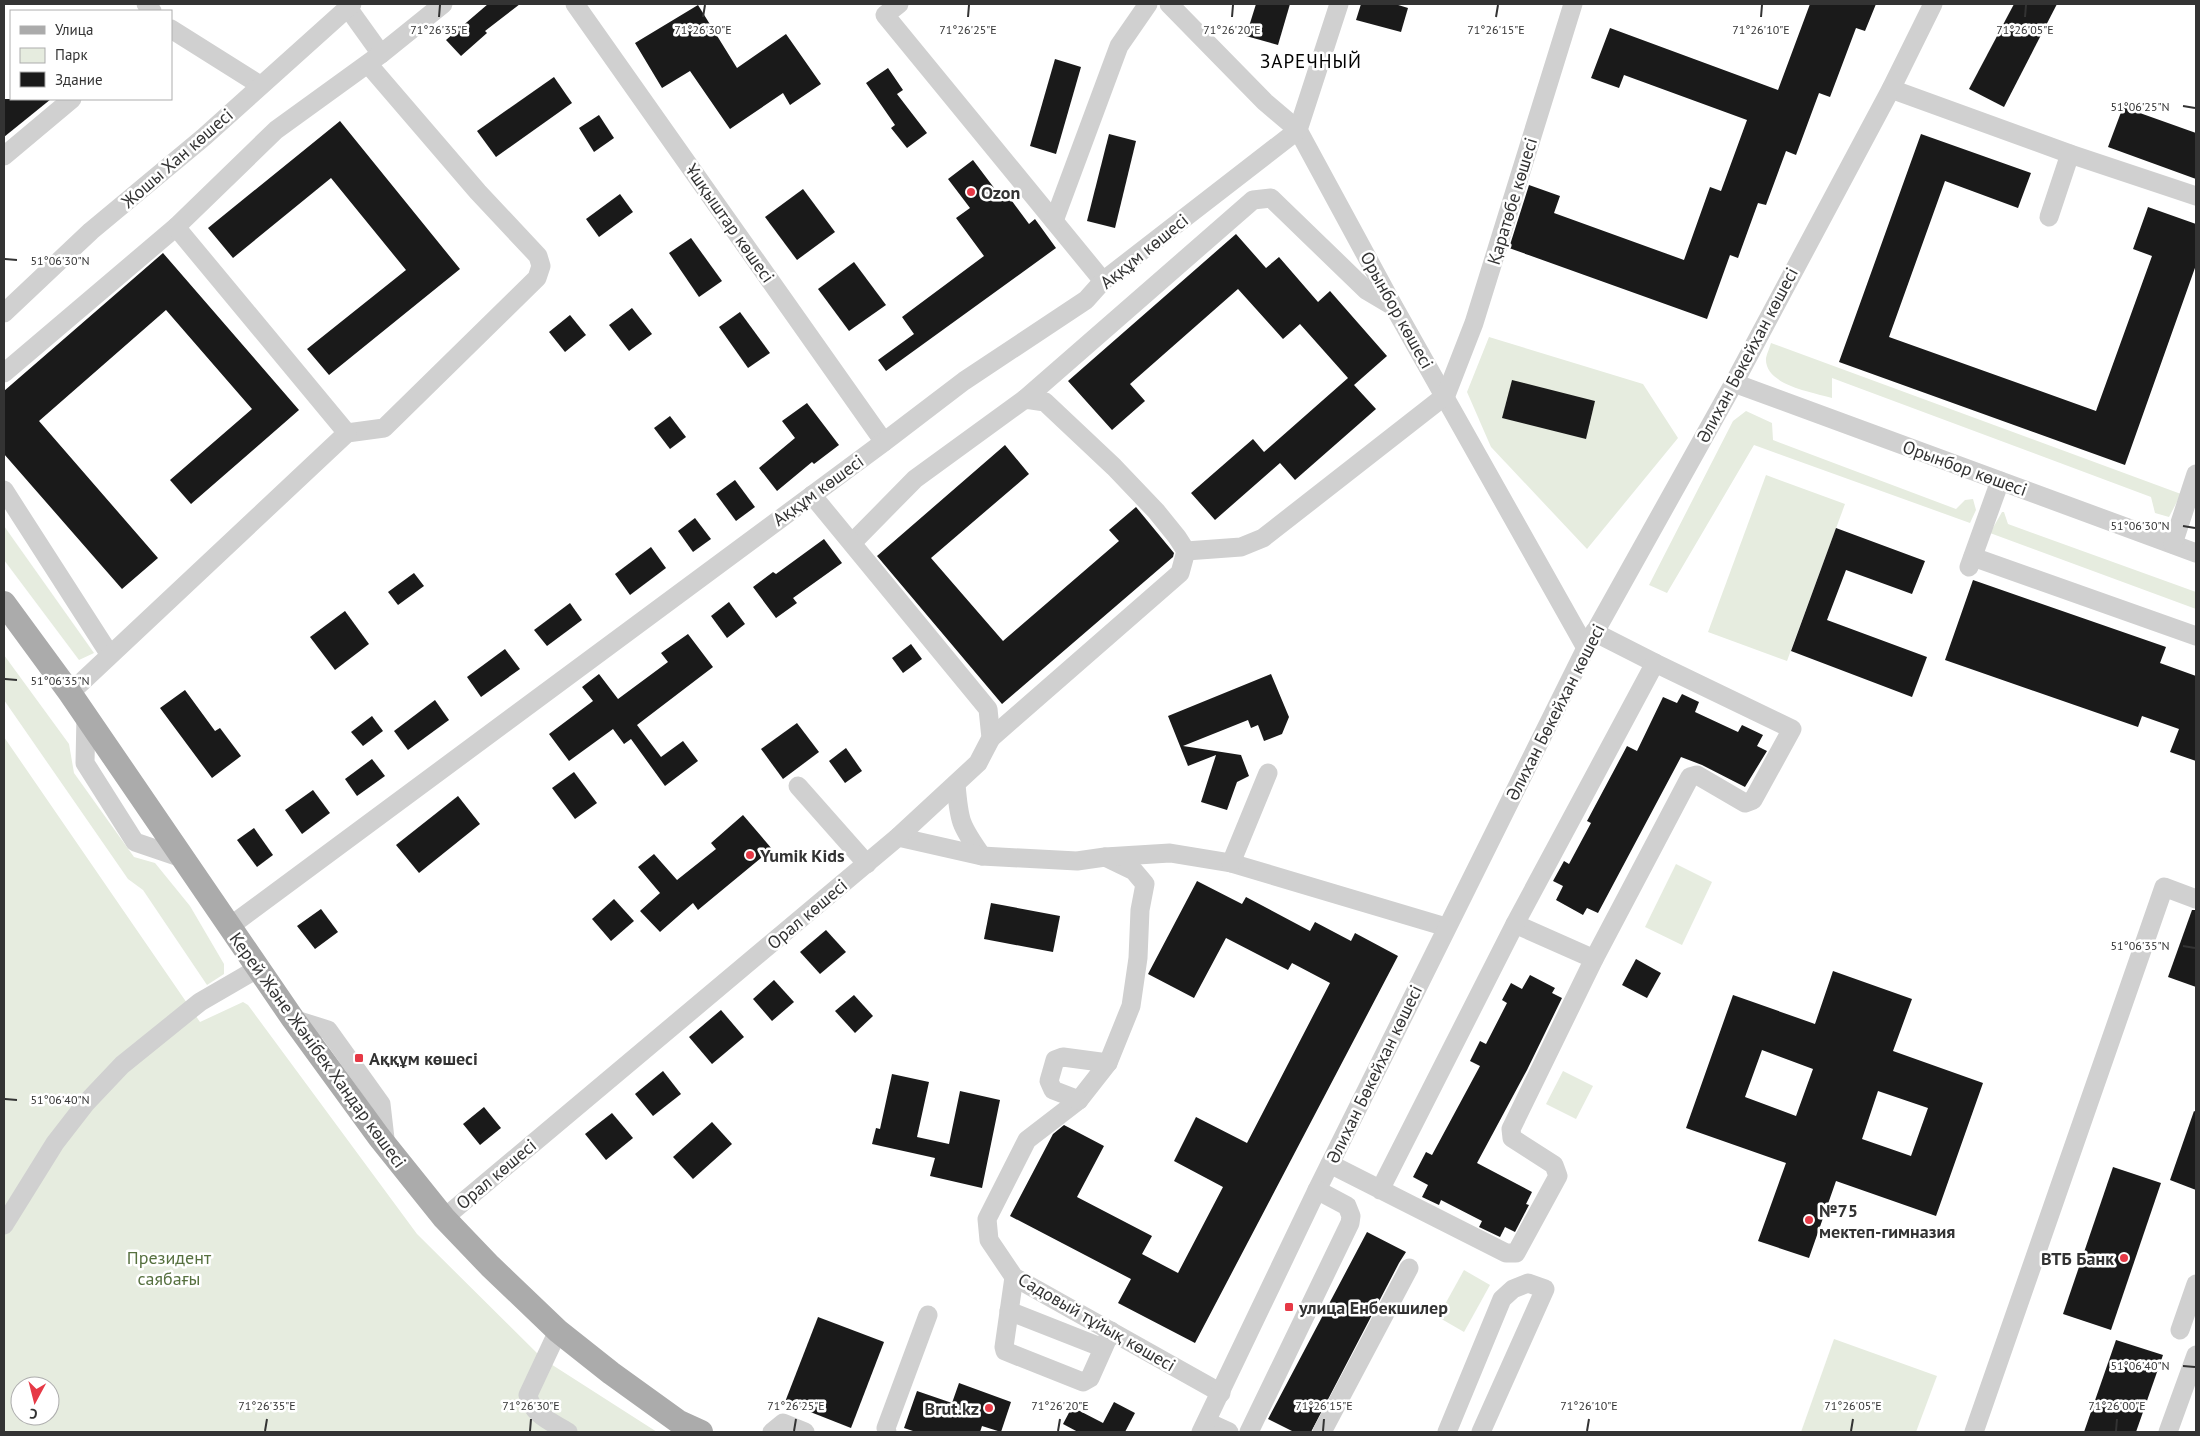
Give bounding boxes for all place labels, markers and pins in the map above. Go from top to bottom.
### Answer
place label: Ozon [981,181,1020,204]
marker: Ozon [965,186,977,198]
place label: Yumik Kids [759,844,845,867]
marker: Yumik Kids [744,849,756,861]
place label: Аққұм көшесі [369,1047,478,1070]
marker: Аққұм көшесі [353,1052,365,1064]
place label: №75 мектеп-гимназия [1819,1199,1955,1243]
marker: №75 мектеп-гимназия [1803,1214,1815,1226]
place label: ВТБ Банк [2041,1247,2114,1270]
marker: ВТБ Банк [2118,1252,2130,1264]
place label: улица Енбекшилер [1298,1296,1448,1319]
marker: улица Енбекшилер [1283,1301,1295,1313]
place label: Brut.kz [925,1397,979,1420]
marker: Brut.kz [983,1402,995,1414]

